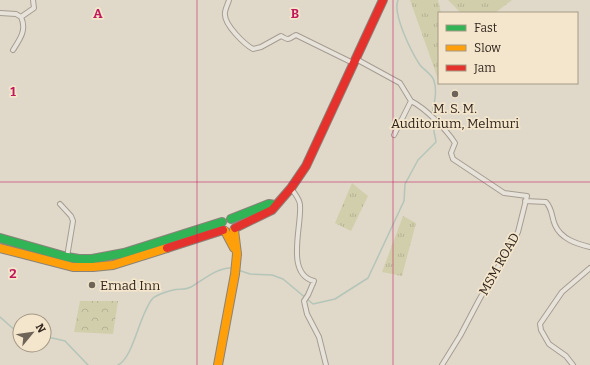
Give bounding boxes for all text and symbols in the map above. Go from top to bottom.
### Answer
text: A [93,6,103,21]
text: B [291,6,299,21]
legend [438,12,578,84]
text: Fast [474,21,498,35]
text: Slow [474,41,501,55]
text: Jam [473,61,496,75]
text: 1 [10,84,16,99]
marker: M. S. M. Auditorium, Melmuri [450,89,460,99]
place label: M. S. M. Auditorium, Melmuri [391,101,519,131]
street label: MSM ROAD [476,230,522,298]
text: 2 [9,266,17,281]
place label: Ernad Inn [100,278,161,293]
marker: Ernad Inn [87,280,97,290]
north arrow [12,313,52,353]
text: N [33,322,48,336]

